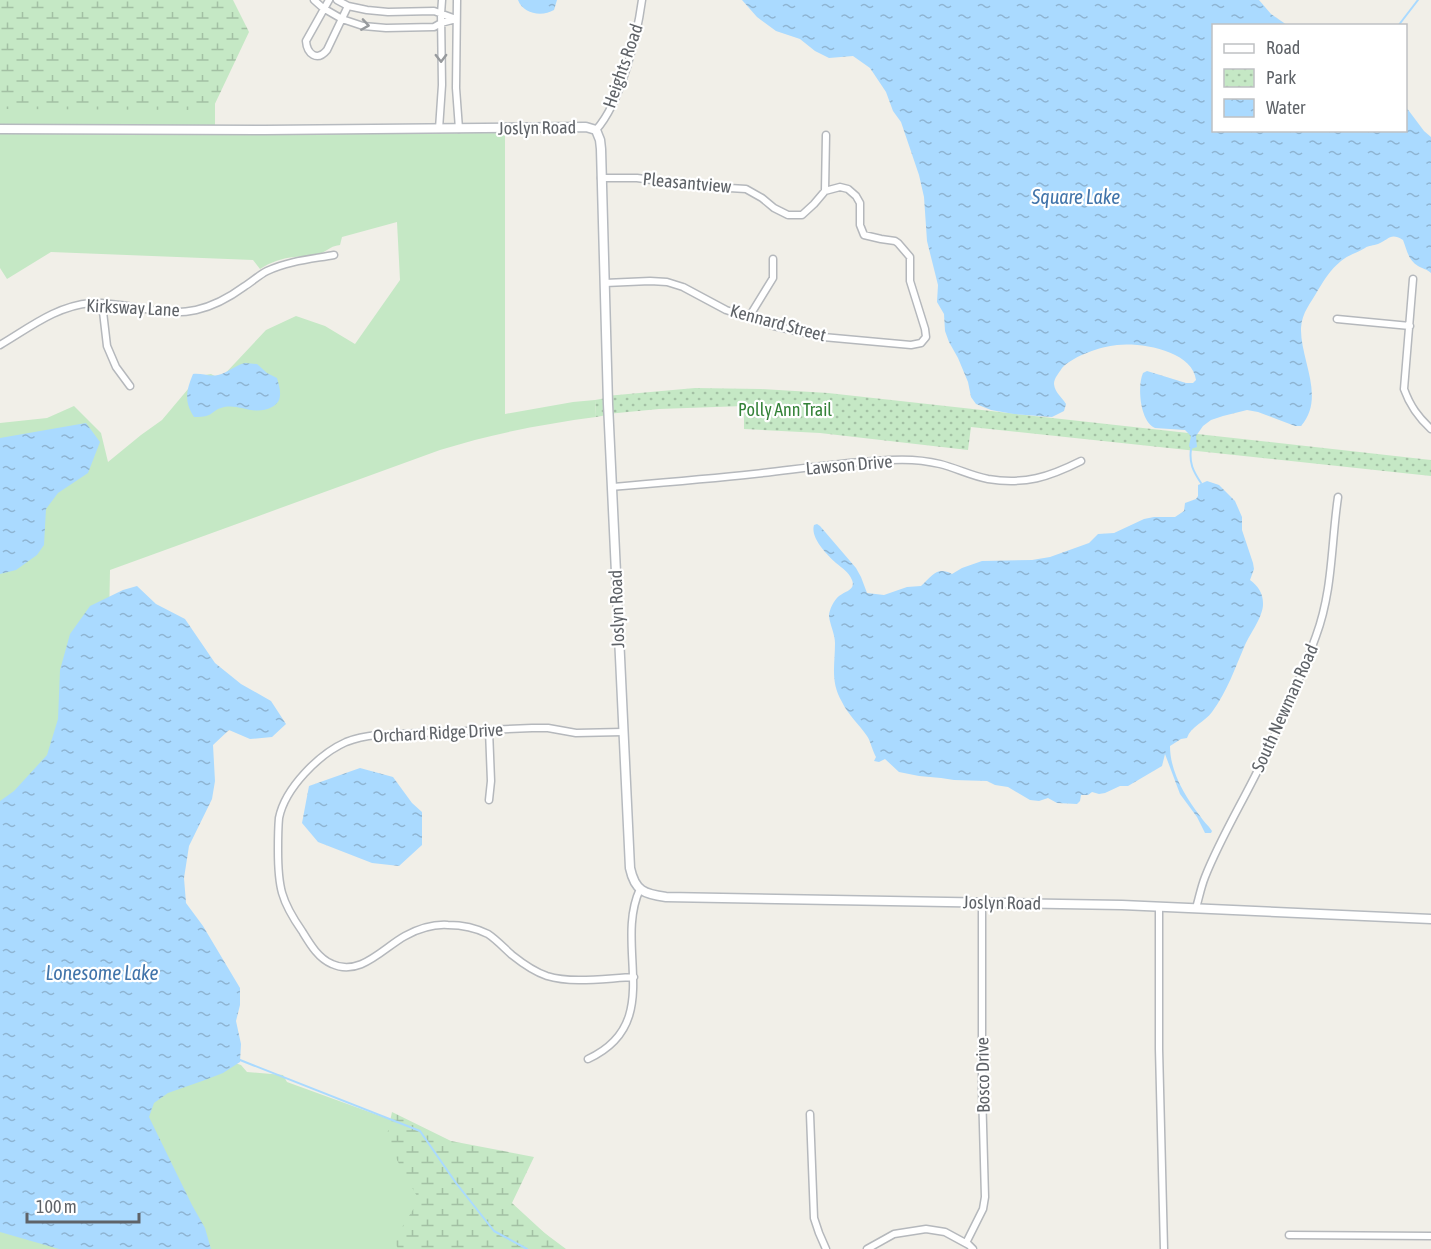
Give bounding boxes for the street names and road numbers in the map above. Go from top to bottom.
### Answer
street label: Heights Road [598,21,647,111]
street label: Joslyn Road [498,116,576,139]
street label: Pleasantview [642,168,732,197]
street label: Kirksway Lane [86,295,180,320]
street label: Kennard Street [728,300,828,345]
street label: Lawson Drive [805,450,893,479]
street label: Joslyn Road [605,570,628,648]
street label: South Newman Road [1247,641,1322,775]
street label: Orchard Ridge Drive [372,719,504,746]
street label: Joslyn Road [963,891,1041,914]
street label: Bosco Drive [971,1037,994,1113]

